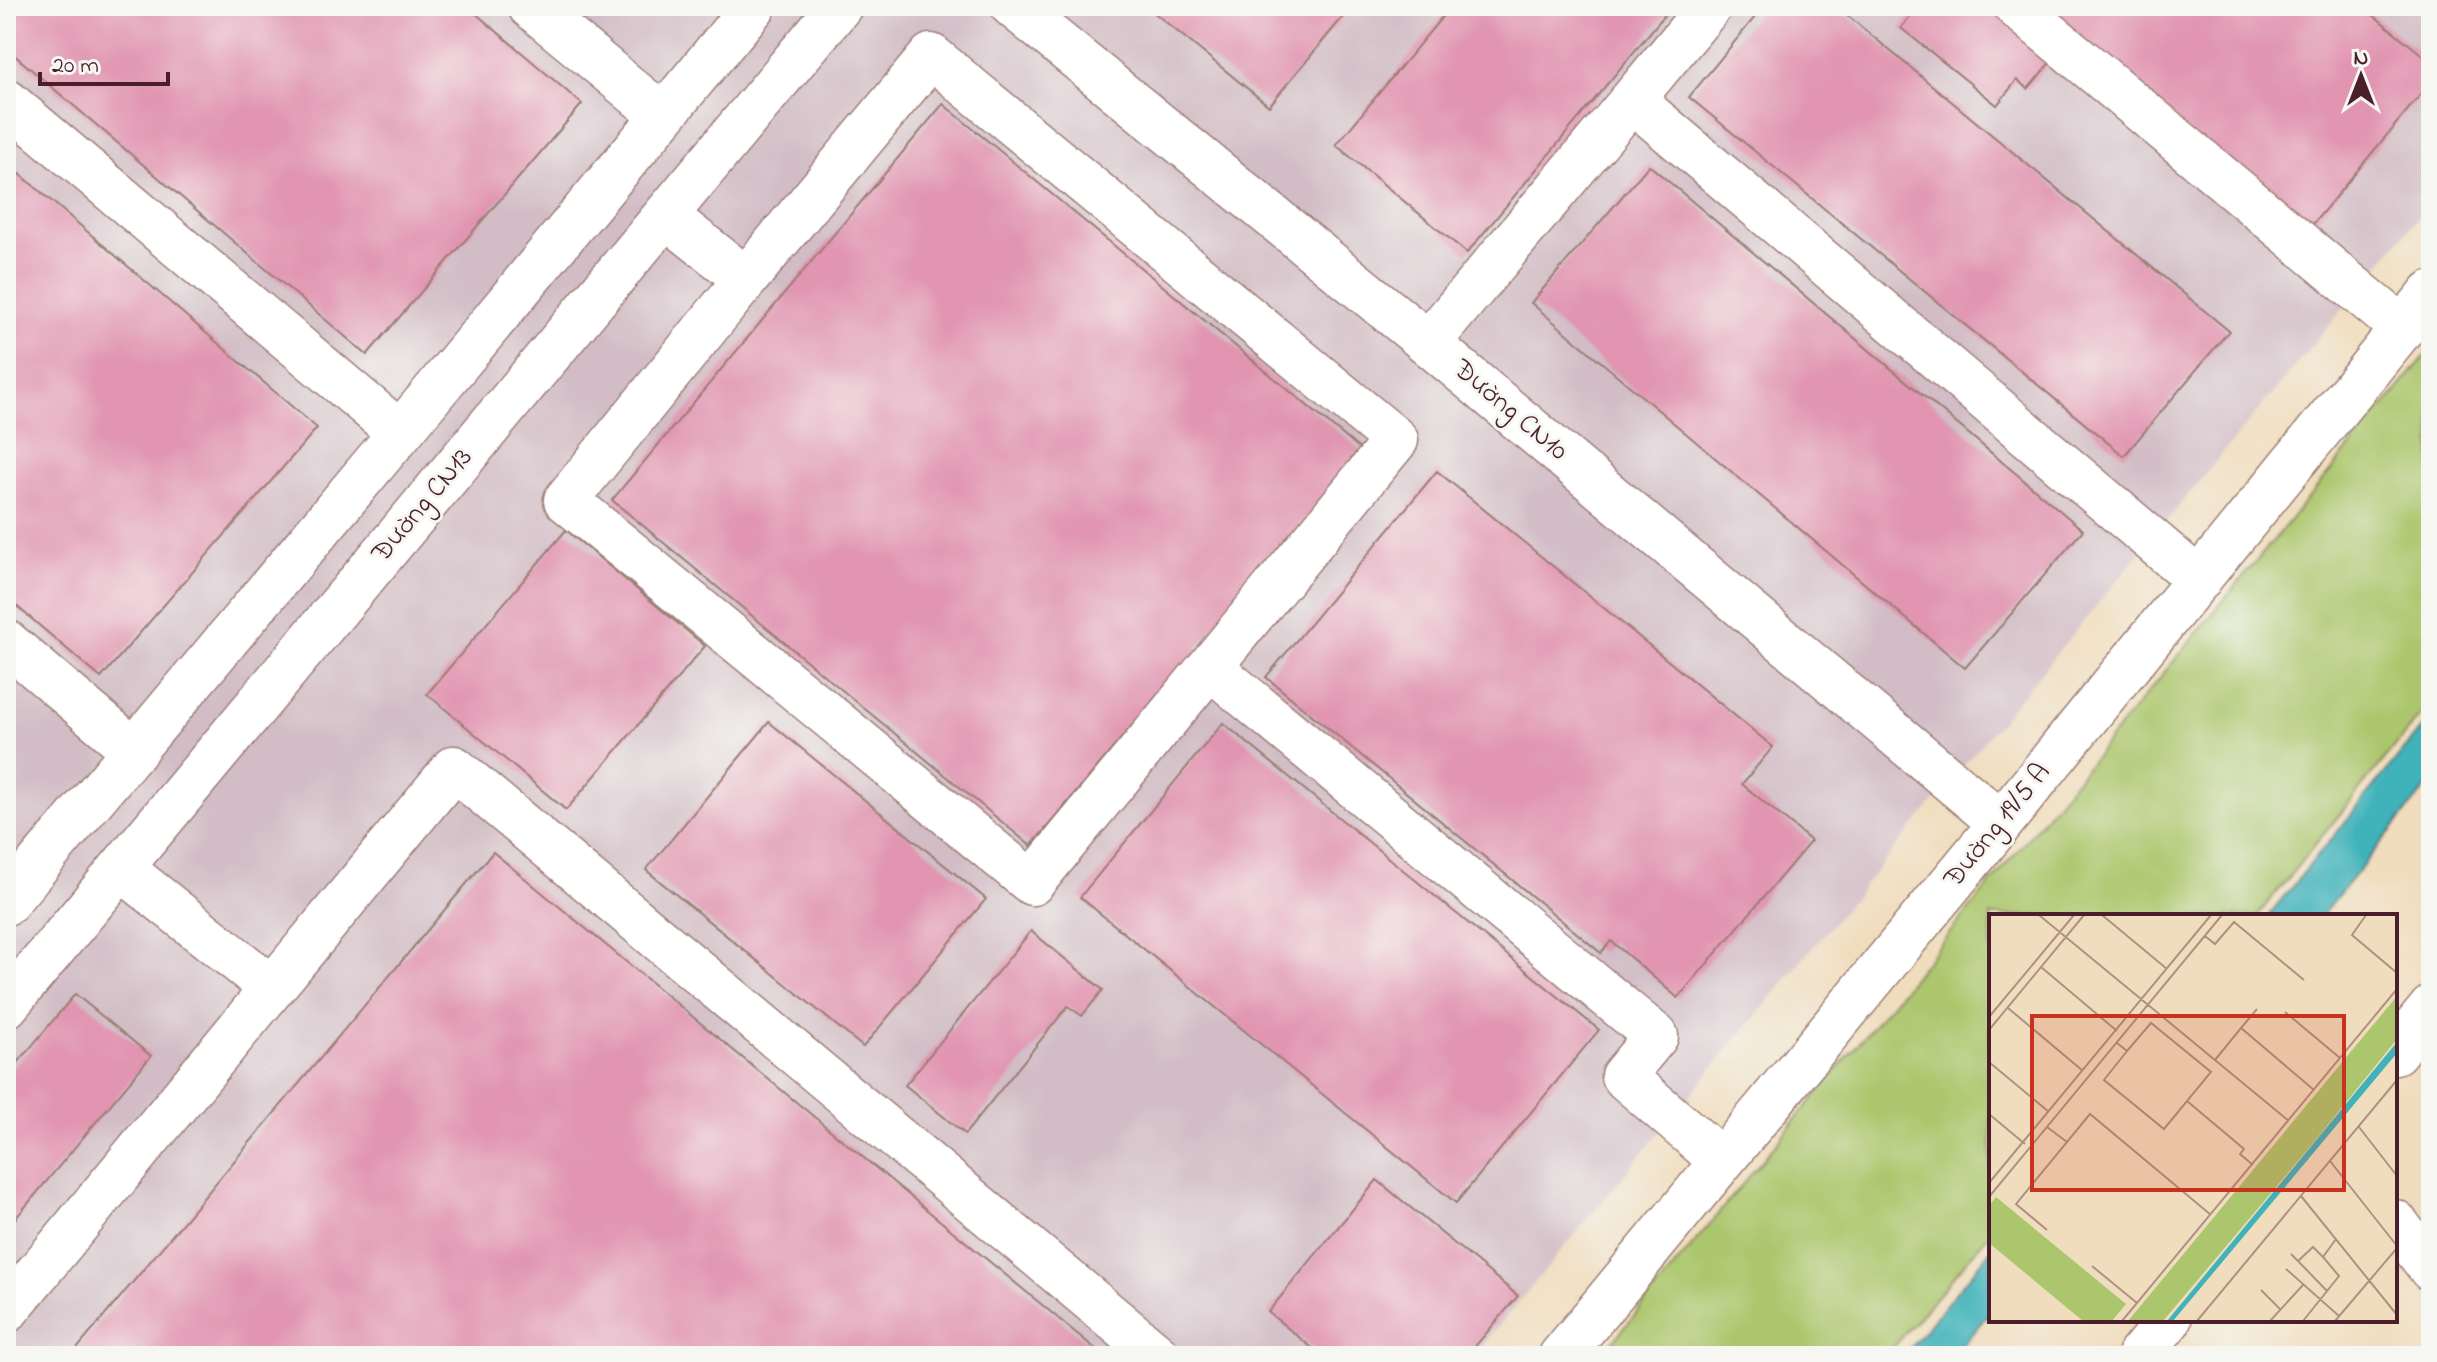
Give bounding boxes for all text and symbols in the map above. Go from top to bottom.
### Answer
scale bar [40,36,168,86]
north arrow [2321,36,2401,116]
text: N [2354,43,2368,75]
text: 20 m [52,49,99,84]
street label: Đường CN10 [1443,350,1577,472]
street label: Đường CN13 [362,440,483,573]
street label: Đường 19/5 A [1934,755,2061,898]
inset map [1989,914,2397,1322]

